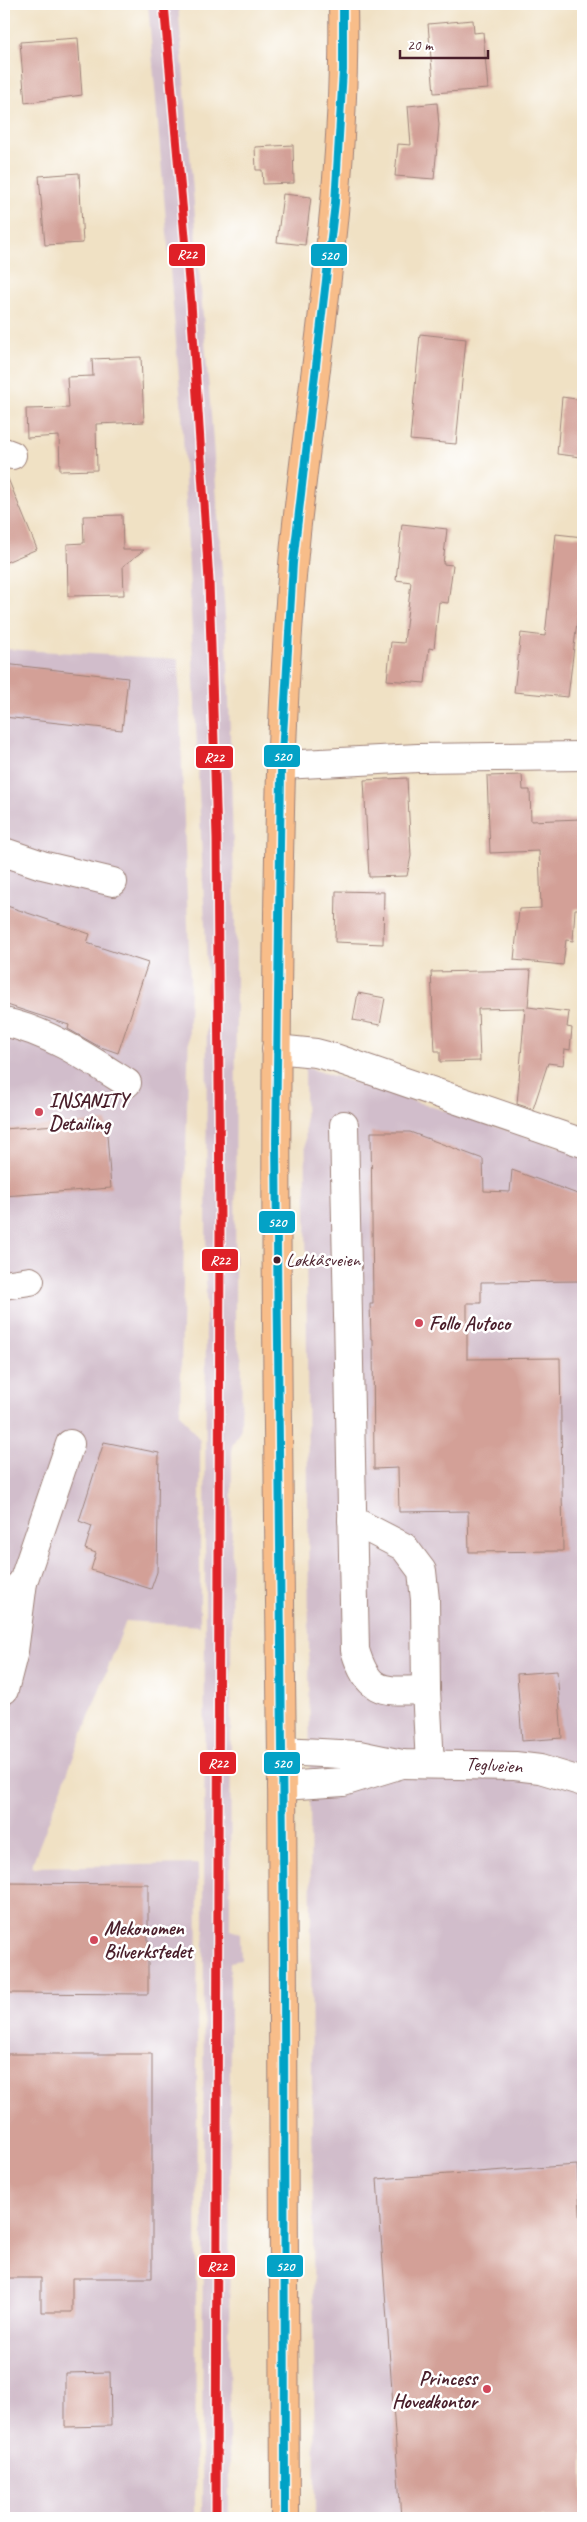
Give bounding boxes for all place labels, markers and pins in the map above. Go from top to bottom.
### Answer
place label: INSANITY Detailing [49,1088,132,1136]
marker: INSANITY Detailing [33,1106,45,1118]
place label: Løkkåsveien [286,1248,362,1272]
marker: Løkkåsveien [272,1255,282,1265]
place label: Follo Autoco [429,1311,512,1336]
marker: Follo Autoco [413,1317,425,1329]
place label: Mekonomen Bilverkstedet [104,1916,194,1964]
marker: Mekonomen Bilverkstedet [88,1934,100,1946]
place label: Princess Hovedkontor [392,2366,480,2414]
marker: Princess Hovedkontor [481,2383,493,2395]

